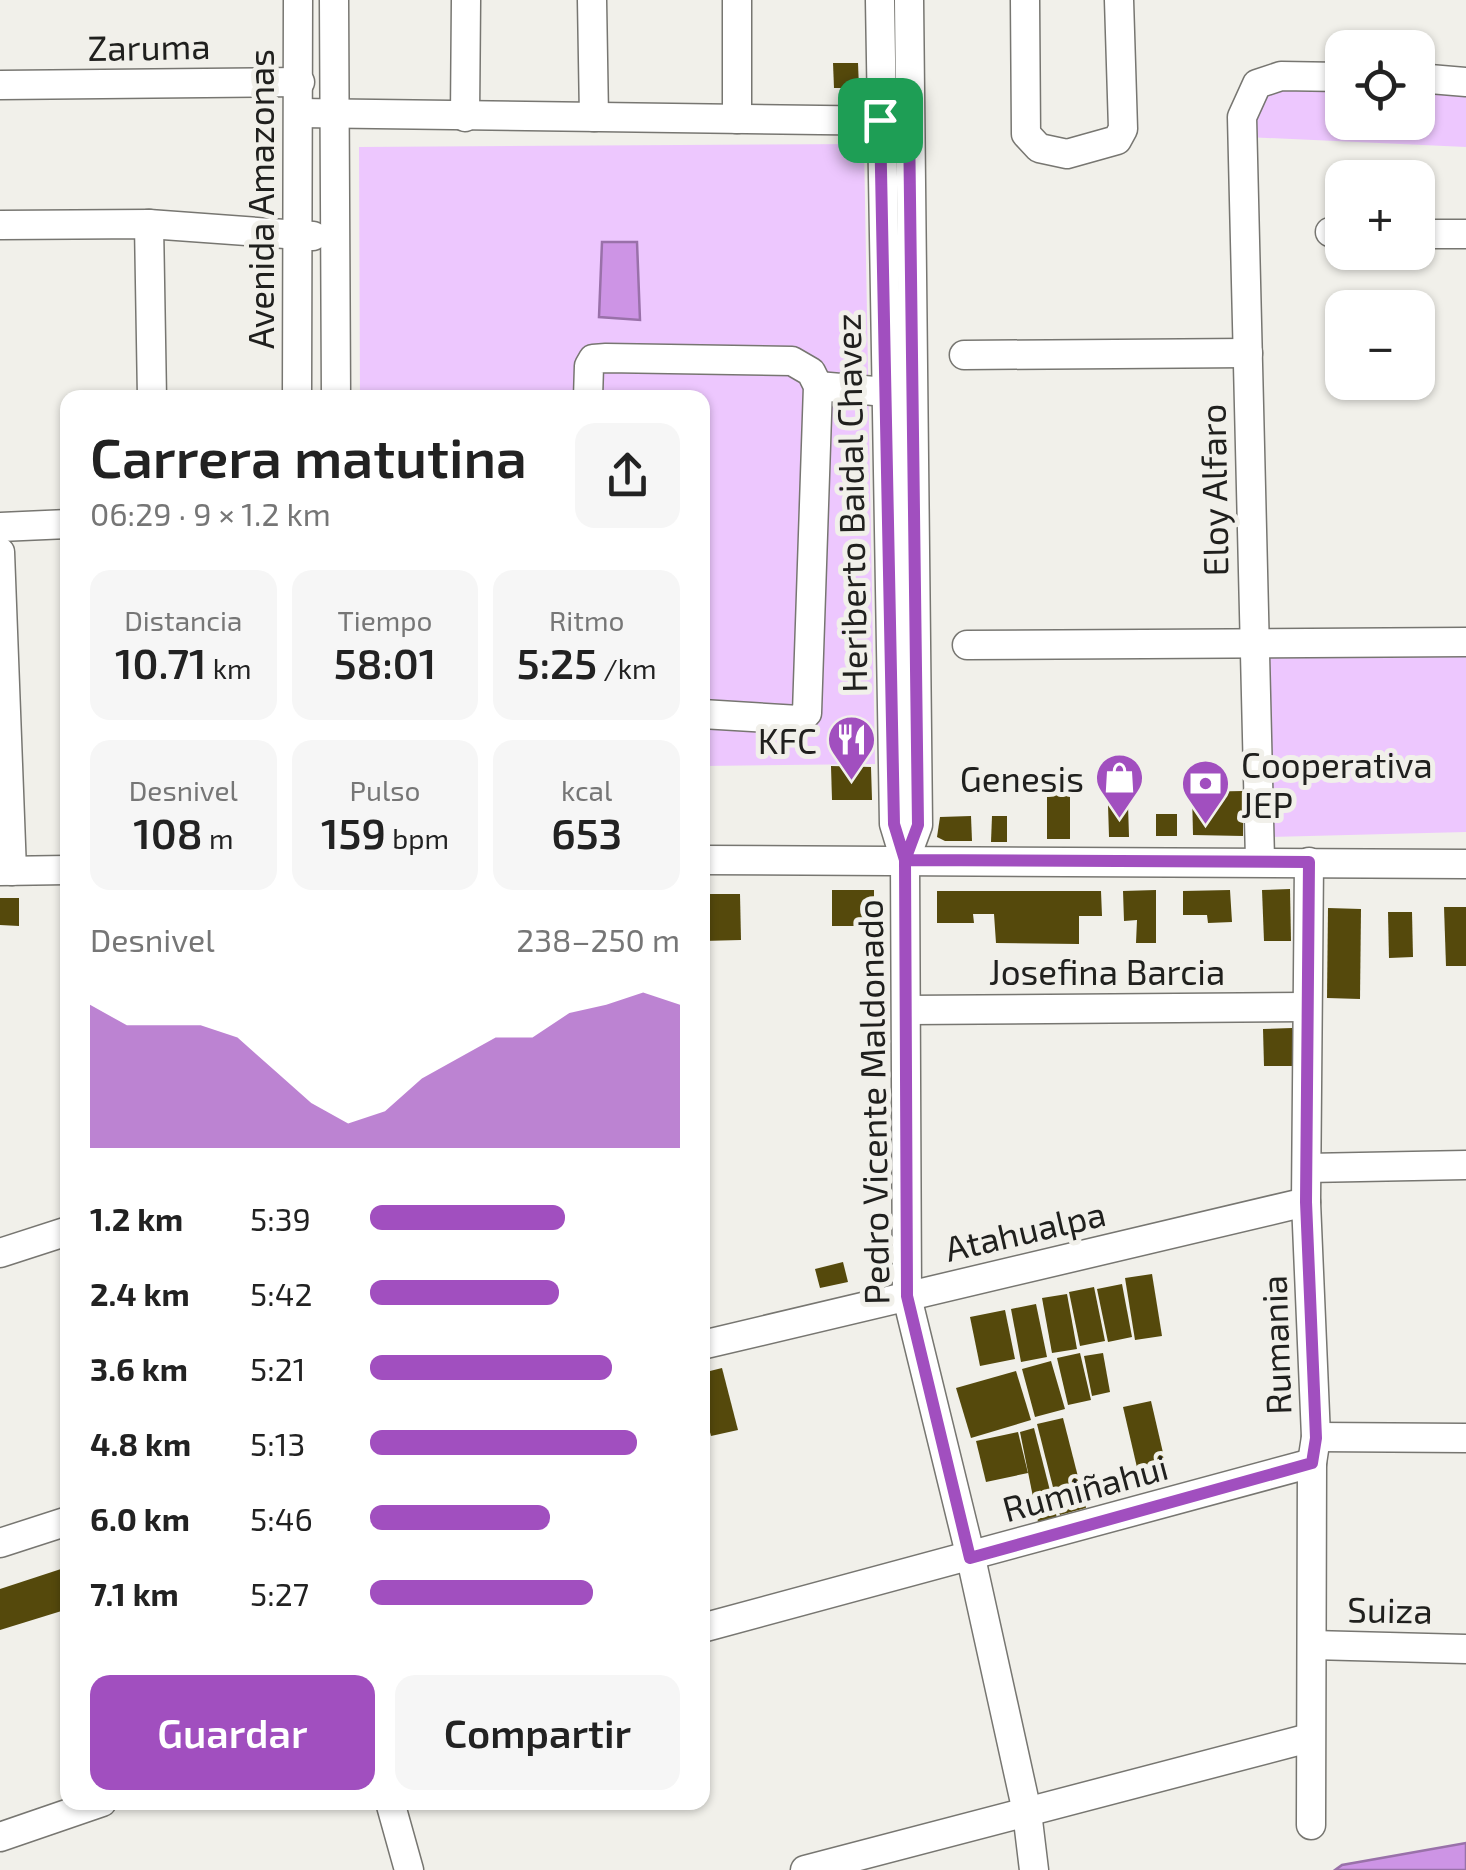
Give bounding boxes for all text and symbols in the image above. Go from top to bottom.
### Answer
street label: Zaruma [87,24,211,68]
map controls [1325,30,1435,400]
button: locate [1325,30,1435,140]
street label: Avenida Amazonas [239,49,281,349]
pin [838,78,923,163]
icon: arrive [853,93,908,148]
button: + [1325,160,1435,270]
button: − [1325,290,1435,400]
street label: Heriberto Baidal Chavez [826,313,874,693]
street label: Eloy Alfaro [1190,403,1236,577]
text: Carrera matutina [90,423,527,489]
button: share [575,423,680,528]
text: 06:29 · 9 × 1.2 km [90,494,331,532]
text: Distancia [124,603,242,637]
text: Tiempo [338,603,432,637]
text: Ritmo [549,603,624,637]
text: 10.71 [115,637,207,687]
text: 58:01 [334,637,436,687]
text: 5:25 [517,637,597,687]
text: km [207,651,252,685]
text: /km [597,651,657,685]
restaurant icon: KFC [826,714,878,782]
place label: KFC [758,719,817,761]
place label: Cooperativa JEP [1241,743,1433,825]
shop icon: Genesis [1093,752,1145,820]
place label: Genesis [960,757,1084,799]
bank icon: Cooperativa JEP [1180,758,1232,826]
text: Desnivel [129,773,238,807]
text: Pulso [350,773,420,807]
text: kcal [561,773,612,807]
text: 108 [133,807,203,857]
text: 159 [321,807,386,857]
text: 653 [551,807,622,857]
text: m [203,821,233,855]
text: bpm [386,821,449,855]
street label: Pedro Vicente Maldonado [847,899,897,1305]
text: Desnivel [90,920,215,958]
text: 238–250 m [516,920,680,958]
street label: Josefina Barcia [989,950,1225,992]
street label: Atahualpa [941,1191,1109,1269]
text: 1.2 km [90,1199,183,1237]
text: 5:39 [250,1199,311,1237]
text: 2.4 km [90,1274,190,1312]
text: 5:42 [250,1274,312,1312]
street label: Rumania [1252,1274,1298,1416]
text: 3.6 km [90,1349,188,1387]
text: 5:21 [250,1349,305,1387]
text: 4.8 km [90,1424,191,1462]
text: 5:13 [250,1424,305,1462]
street label: Rumiñahui [998,1445,1172,1529]
text: 6.0 km [90,1499,190,1537]
text: 5:46 [250,1499,313,1537]
text: 7.1 km [90,1574,179,1612]
text: 5:27 [250,1574,309,1612]
street label: Suiza [1347,1587,1433,1631]
button: Guardar [90,1675,375,1790]
button: Compartir [395,1675,680,1790]

